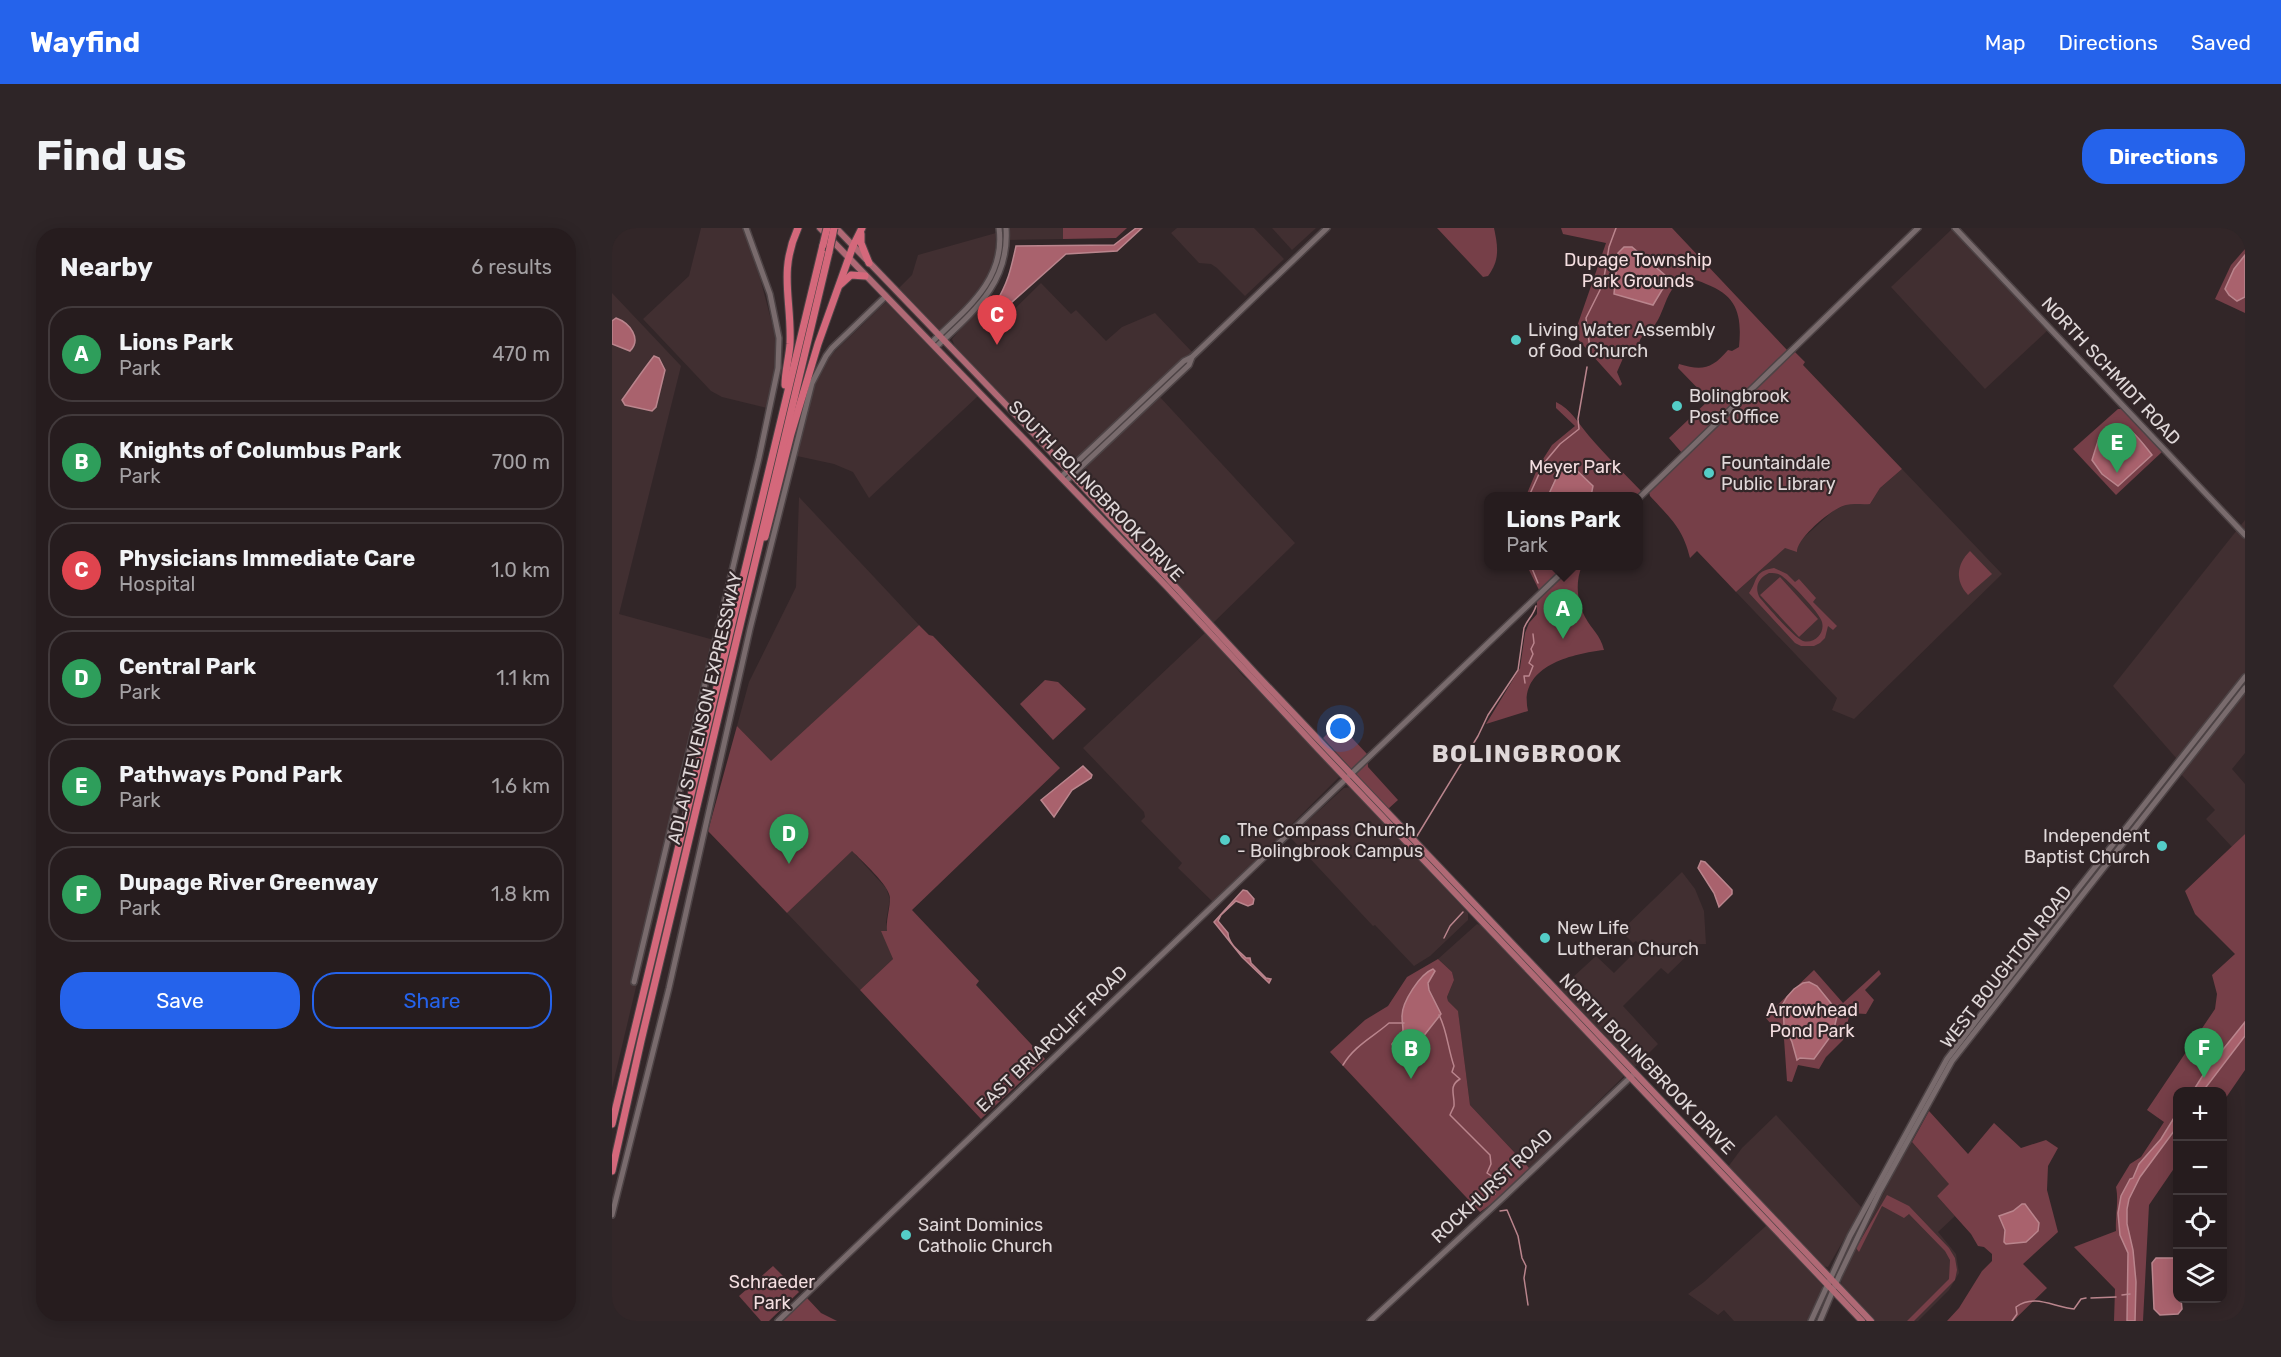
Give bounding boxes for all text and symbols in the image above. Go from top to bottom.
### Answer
text: Wayfind [30,26,140,59]
text: Map [1985,30,2026,55]
text: Directions [2059,30,2158,55]
text: Saved [2191,30,2251,55]
button: Directions [2082,129,2245,184]
text: Find us [36,131,187,181]
park label: Dupage Township Park Grounds [1564,249,1712,292]
text: Nearby [60,252,153,283]
text: 6 results [471,255,552,279]
street label: NORTH SCHMIDT ROAD [2037,293,2185,449]
pin: C [978,296,1016,345]
place label: Living Water Assembly of God Church [1528,319,1716,362]
text: Lions Park [119,329,233,356]
marker: Living Water Assembly of God Church [1509,333,1523,347]
text: A [74,342,89,366]
text: 470 m [492,342,550,366]
text: Park [119,356,161,380]
place label: Bolingbrook Post Office [1689,385,1790,428]
street label: SOUTH BOLINGBROOK DRIVE [1004,396,1188,586]
marker: Bolingbrook Post Office [1670,399,1684,413]
pin: E [2098,424,2136,473]
text: Knights of Columbus Park [119,437,401,464]
text: B [74,450,89,474]
text: 700 m [492,450,550,474]
place label: Fountaindale Public Library [1721,452,1836,495]
park label: Meyer Park [1529,456,1622,478]
text: Park [119,464,161,488]
marker: Fountaindale Public Library [1702,466,1716,480]
popup [1484,492,1643,570]
text: Lions Park [1506,506,1621,533]
text: Park [1506,533,1548,557]
text: Physicians Immediate Care [119,545,415,572]
text: C [74,558,89,582]
text: 1.0 km [491,558,550,582]
street label: ADLAI STEVENSON EXPRESSWAY [663,569,747,846]
text: Hospital [119,572,195,596]
pin: A [1544,590,1582,639]
text: Central Park [119,653,256,680]
text: D [74,666,89,690]
text: 1.1 km [496,666,550,690]
text: Park [119,680,161,704]
your location [1326,714,1355,743]
district label: BOLINGBROOK [1432,740,1622,768]
text: Pathways Pond Park [119,761,343,788]
text: E [75,774,88,798]
text: 1.6 km [492,774,550,798]
text: Park [119,788,161,812]
pin: D [770,814,808,864]
place label: The Compass Church - Bolingbrook Campus [1237,819,1423,862]
place label: Independent Baptist Church [2024,825,2150,868]
marker: The Compass Church - Bolingbrook Campus [1218,833,1232,847]
marker: Independent Baptist Church [2155,839,2169,853]
text: Dupage River Greenway [119,869,378,896]
street label: WEST BOUGHTON ROAD [1936,881,2076,1053]
text: F [75,882,88,906]
text: 1.8 km [491,882,550,906]
text: Park [119,896,161,920]
place label: New Life Lutheran Church [1557,917,1699,960]
marker: New Life Lutheran Church [1538,931,1552,945]
street label: EAST BRIARCLIFF ROAD [972,961,1132,1117]
street label: NORTH BOLINGBROOK DRIVE [1555,969,1739,1159]
button: Save [60,972,300,1029]
button: Share [312,972,552,1029]
park label: Arrowhead Pond Park [1766,999,1858,1042]
pin: F [2184,1028,2224,1078]
pin: B [1392,1030,1430,1079]
map controls [2173,1087,2227,1303]
button: + [2173,1087,2227,1141]
street label: ROCKHURST ROAD [1427,1124,1557,1248]
button: − [2173,1141,2227,1195]
button: locate [2173,1195,2227,1249]
place label: Saint Dominics Catholic Church [918,1214,1053,1257]
marker: Saint Dominics Catholic Church [899,1228,913,1242]
button: layers [2173,1249,2227,1303]
park label: Schraeder Park [729,1271,815,1314]

